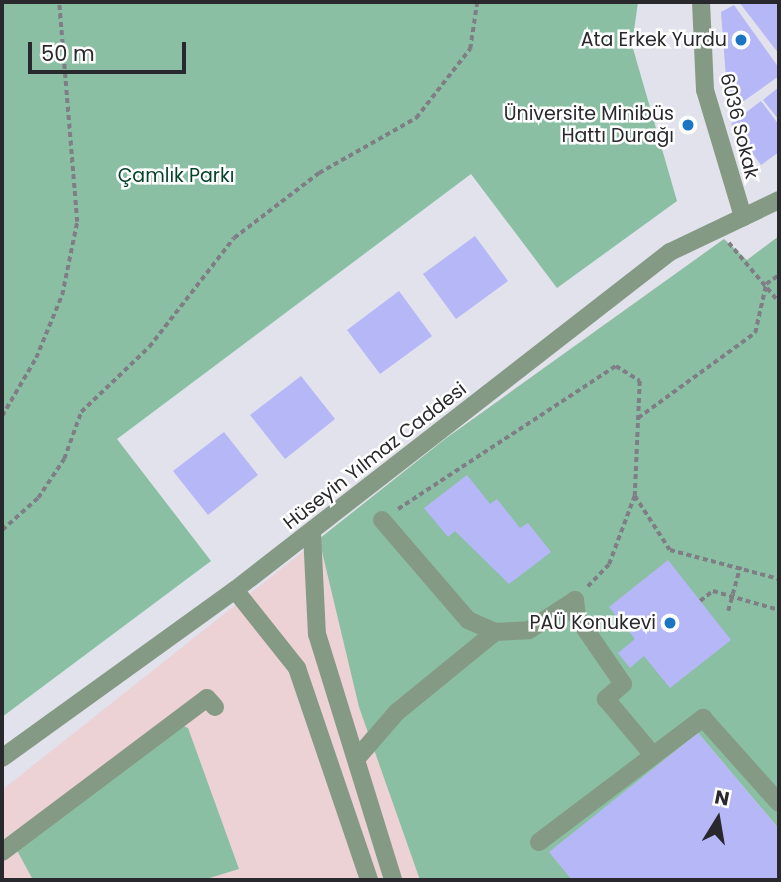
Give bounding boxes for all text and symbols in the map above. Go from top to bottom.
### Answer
scale bar [32,28,189,72]
place label: Ata Erkek Yurdu [581,29,727,51]
marker: Ata Erkek Yurdu [733,32,749,48]
text: 50 m [41,39,95,68]
street label: 6036 Sokak [715,71,763,181]
place label: Üniversite Minibüs Hattı Durağı [504,103,674,147]
marker: Üniversite Minibüs Hattı Durağı [680,117,696,133]
park label: Çamlık Parkı [118,165,234,187]
street label: Hüseyin Yılmaz Caddesi [279,378,471,534]
place label: PAÜ Konukevi [530,612,656,634]
marker: PAÜ Konukevi [662,615,678,631]
text: N [713,783,732,813]
north arrow [683,784,753,854]

